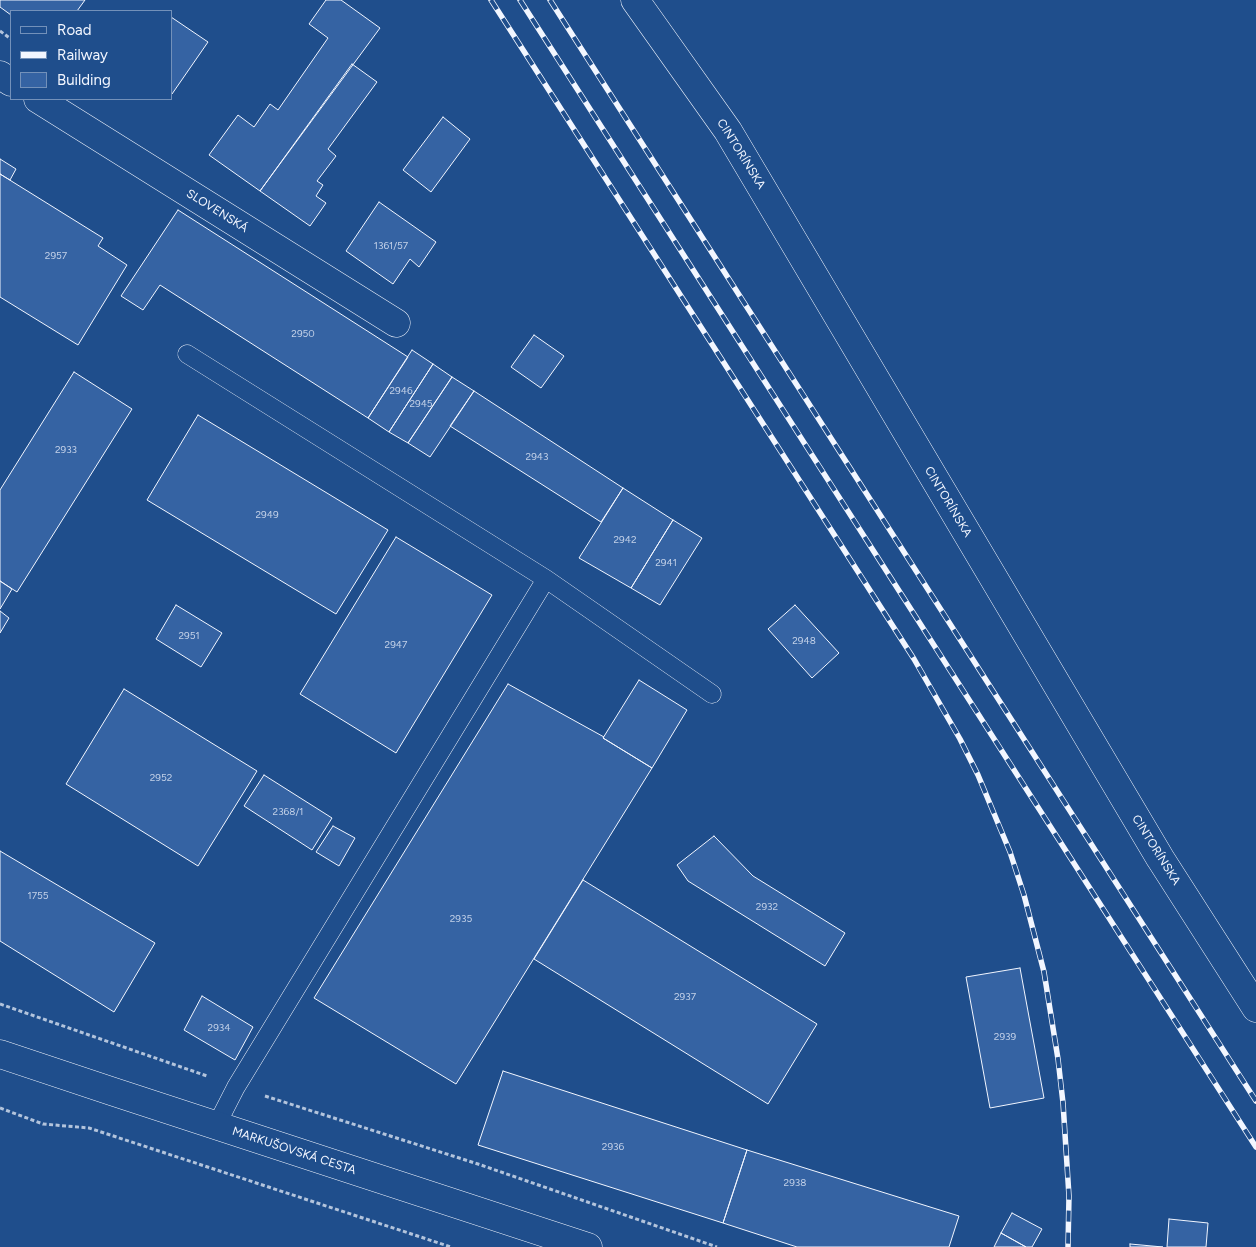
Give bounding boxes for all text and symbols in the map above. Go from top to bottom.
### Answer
legend [10,10,172,100]
text: Road [57,21,92,39]
text: Railway [57,46,108,64]
text: Building [57,71,111,89]
street label: CINTORÍNSKA [714,116,768,192]
street label: SLOVENSKÁ [183,186,251,236]
house number: 1361/57 [374,240,408,252]
house number: 2957 [45,250,67,262]
house number: 2950 [291,328,315,340]
house number: 2946 [389,385,413,397]
house number: 2945 [409,398,433,410]
house number: 2933 [55,444,77,456]
house number: 2943 [526,451,548,463]
street label: CINTORÍNSKA [921,464,975,540]
house number: 2949 [255,509,279,521]
house number: 2942 [613,534,637,546]
house number: 2941 [655,557,677,569]
house number: 2951 [178,630,200,642]
house number: 2948 [792,635,816,647]
house number: 2947 [385,639,407,651]
house number: 2952 [150,772,172,784]
house number: 2368/1 [273,806,303,818]
street label: CINTORÍNSKA [1129,812,1183,888]
house number: 1755 [28,890,48,902]
house number: 2932 [756,901,778,913]
house number: 2935 [450,913,472,925]
house number: 2937 [674,991,696,1003]
house number: 2934 [208,1022,230,1034]
house number: 2939 [994,1031,1016,1043]
street label: MARKUŠOVSKÁ CESTA [230,1124,358,1178]
house number: 2936 [602,1141,624,1153]
house number: 2938 [784,1177,806,1189]

